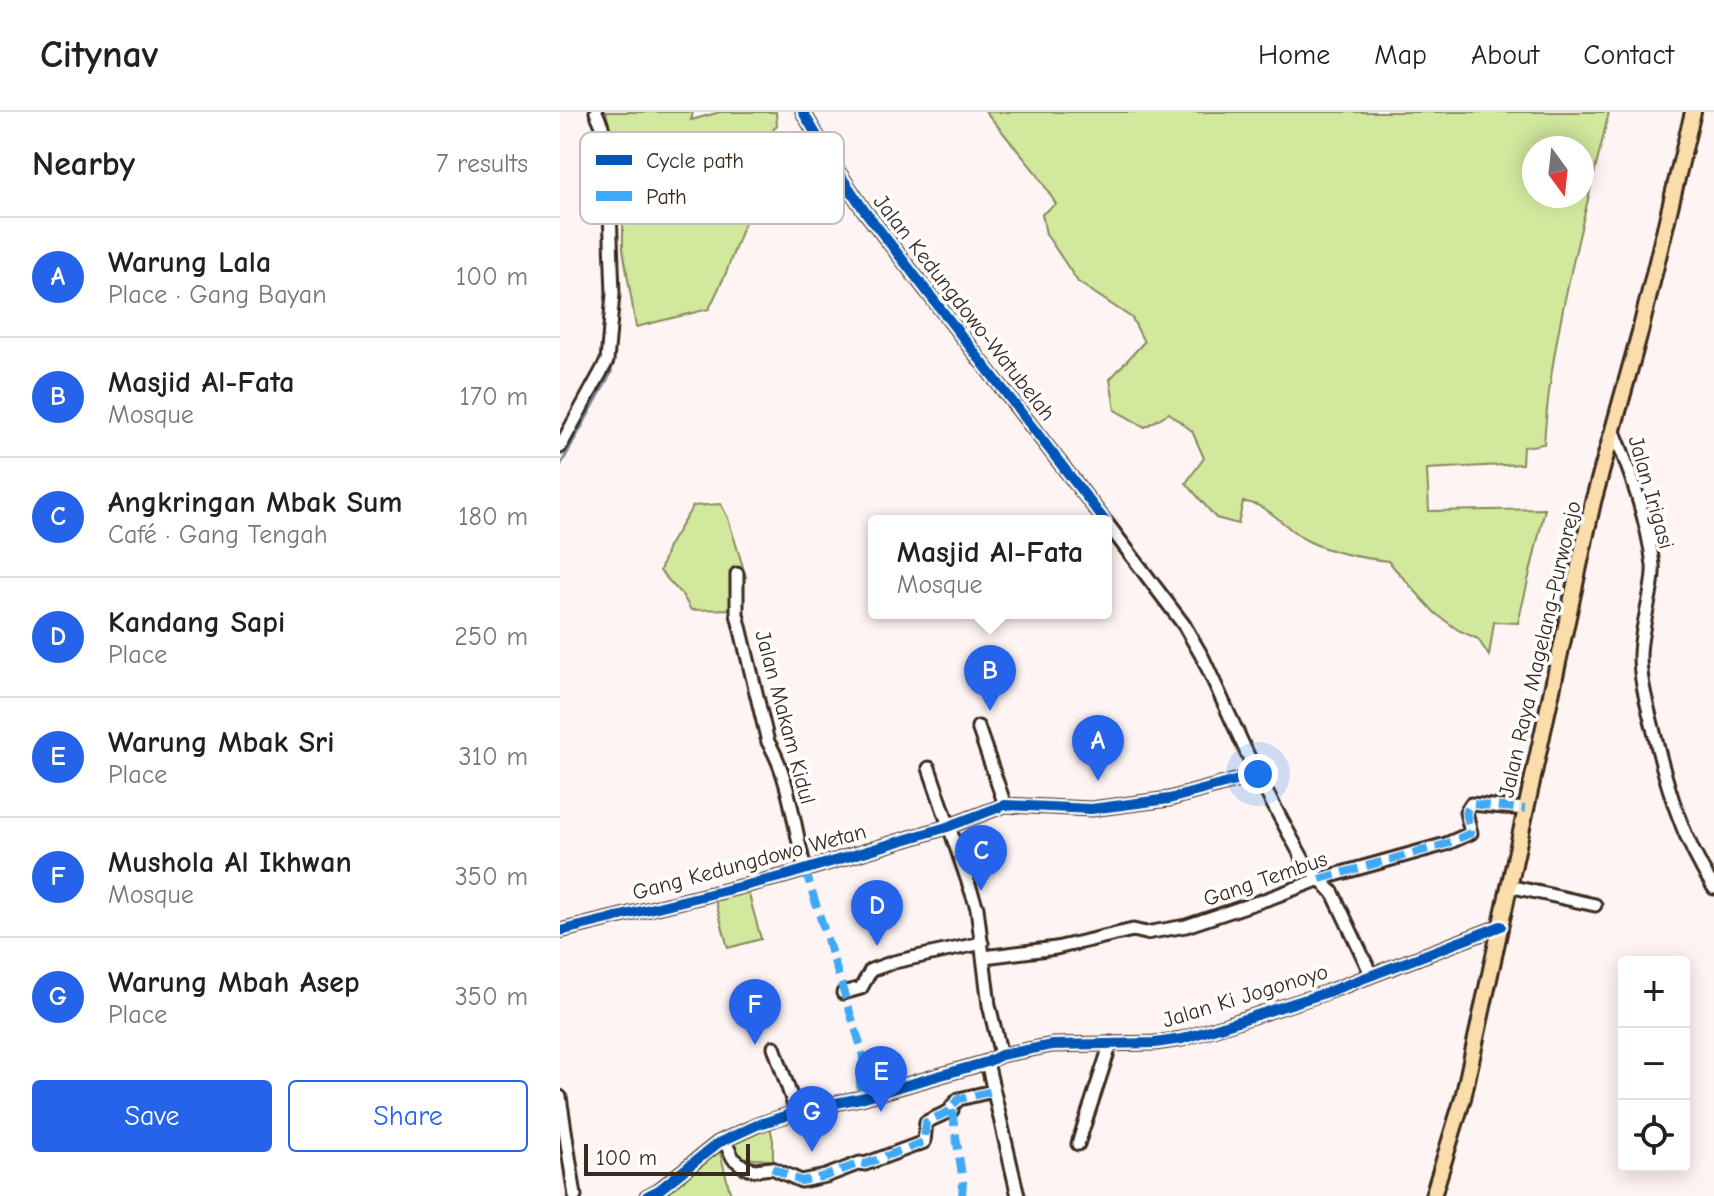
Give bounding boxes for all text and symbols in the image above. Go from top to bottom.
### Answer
text: Citynav [40,33,158,77]
text: Home [1258,39,1330,71]
text: Map [1374,39,1427,71]
text: About [1471,39,1539,71]
text: Contact [1583,39,1674,71]
legend [580,132,844,224]
north arrow [1522,136,1594,208]
text: Nearby [32,144,135,184]
text: Cycle path [646,148,744,174]
text: 7 results [436,149,528,179]
text: Path [646,184,687,210]
street label: Jalan Kedungdowo-Watubelah [868,189,1061,426]
text: Warung Lala [108,245,271,280]
text: A [51,262,65,292]
text: 100 m [456,262,528,292]
text: Place · Gang Bayan [108,280,327,310]
text: Masjid Al-Fata [108,365,295,400]
text: B [50,382,66,412]
text: 170 m [459,382,528,412]
text: Mosque [108,400,194,430]
street label: Jalan Irigasi [1622,433,1680,552]
text: Angkringan Mbak Sum [108,485,402,520]
street label: Jalan Raya Magelang-Purworejo [1493,498,1587,800]
text: C [50,502,66,532]
text: 180 m [458,502,528,532]
popup [868,515,1112,619]
text: Café · Gang Tengah [108,520,328,550]
text: Masjid Al-Fata [897,535,1083,570]
text: Mosque [897,570,983,600]
text: Kandang Sapi [108,605,285,640]
text: D [50,622,66,652]
text: 250 m [454,622,528,652]
street label: Jalan Makam Kidul [749,627,821,807]
text: Place [108,640,167,670]
pin: B [964,645,1016,711]
pin: A [1072,715,1124,781]
text: Warung Mbak Sri [108,725,334,760]
text: E [50,742,66,772]
text: 310 m [459,742,528,772]
your location [1238,754,1278,794]
text: Place [108,760,167,790]
street label: Gang Kedungdowo Wetan [630,818,869,906]
pin: C [955,825,1007,891]
text: Mushola Al Ikhwan [108,845,352,880]
street label: Gang Tembus [1200,846,1331,912]
text: F [50,862,66,892]
text: 350 m [455,862,528,892]
text: Mosque [108,880,194,910]
pin: D [851,880,903,946]
map controls [1618,956,1690,1172]
button: + [1618,956,1690,1028]
street label: Jalan Ki Jogonoyo [1159,958,1331,1033]
text: Warung Mbah Asep [108,965,360,1000]
pin: F [729,979,781,1045]
text: G [49,982,67,1012]
text: 350 m [455,982,528,1012]
text: Place [108,1000,167,1030]
button: − [1618,1028,1690,1100]
pin: E [855,1046,907,1112]
button: Save [32,1080,272,1152]
button: Share [288,1080,528,1152]
pin: G [786,1086,838,1152]
button: locate [1618,1100,1690,1172]
scale bar [584,1140,750,1176]
text: 100 m [596,1145,657,1171]

